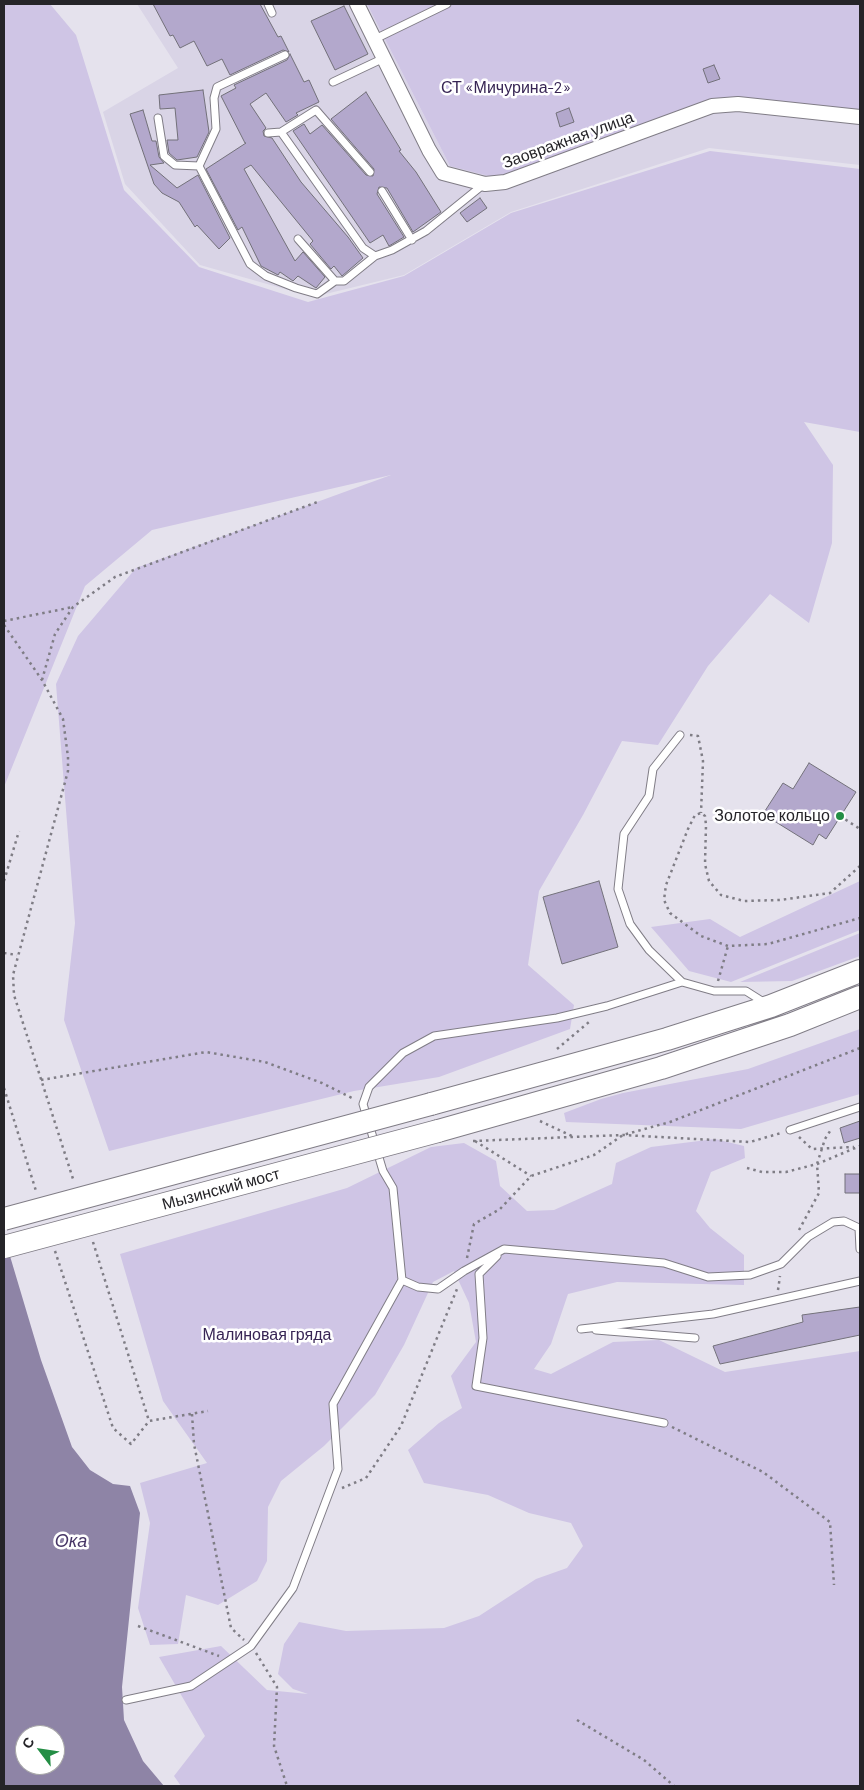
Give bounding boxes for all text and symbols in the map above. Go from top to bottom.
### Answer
park label: СТ «Мичурина-2» [441,78,571,98]
street label: Заовражная улица [500,107,636,173]
place label: Золотое кольцо [714,806,830,826]
marker: Золотое кольцо [834,810,846,822]
street label: Мызинский мост [160,1164,282,1214]
park label: Малиновая гряда [203,1325,331,1345]
water label: Ока [55,1530,87,1552]
north arrow [15,1725,65,1775]
text: С [18,1734,37,1751]

